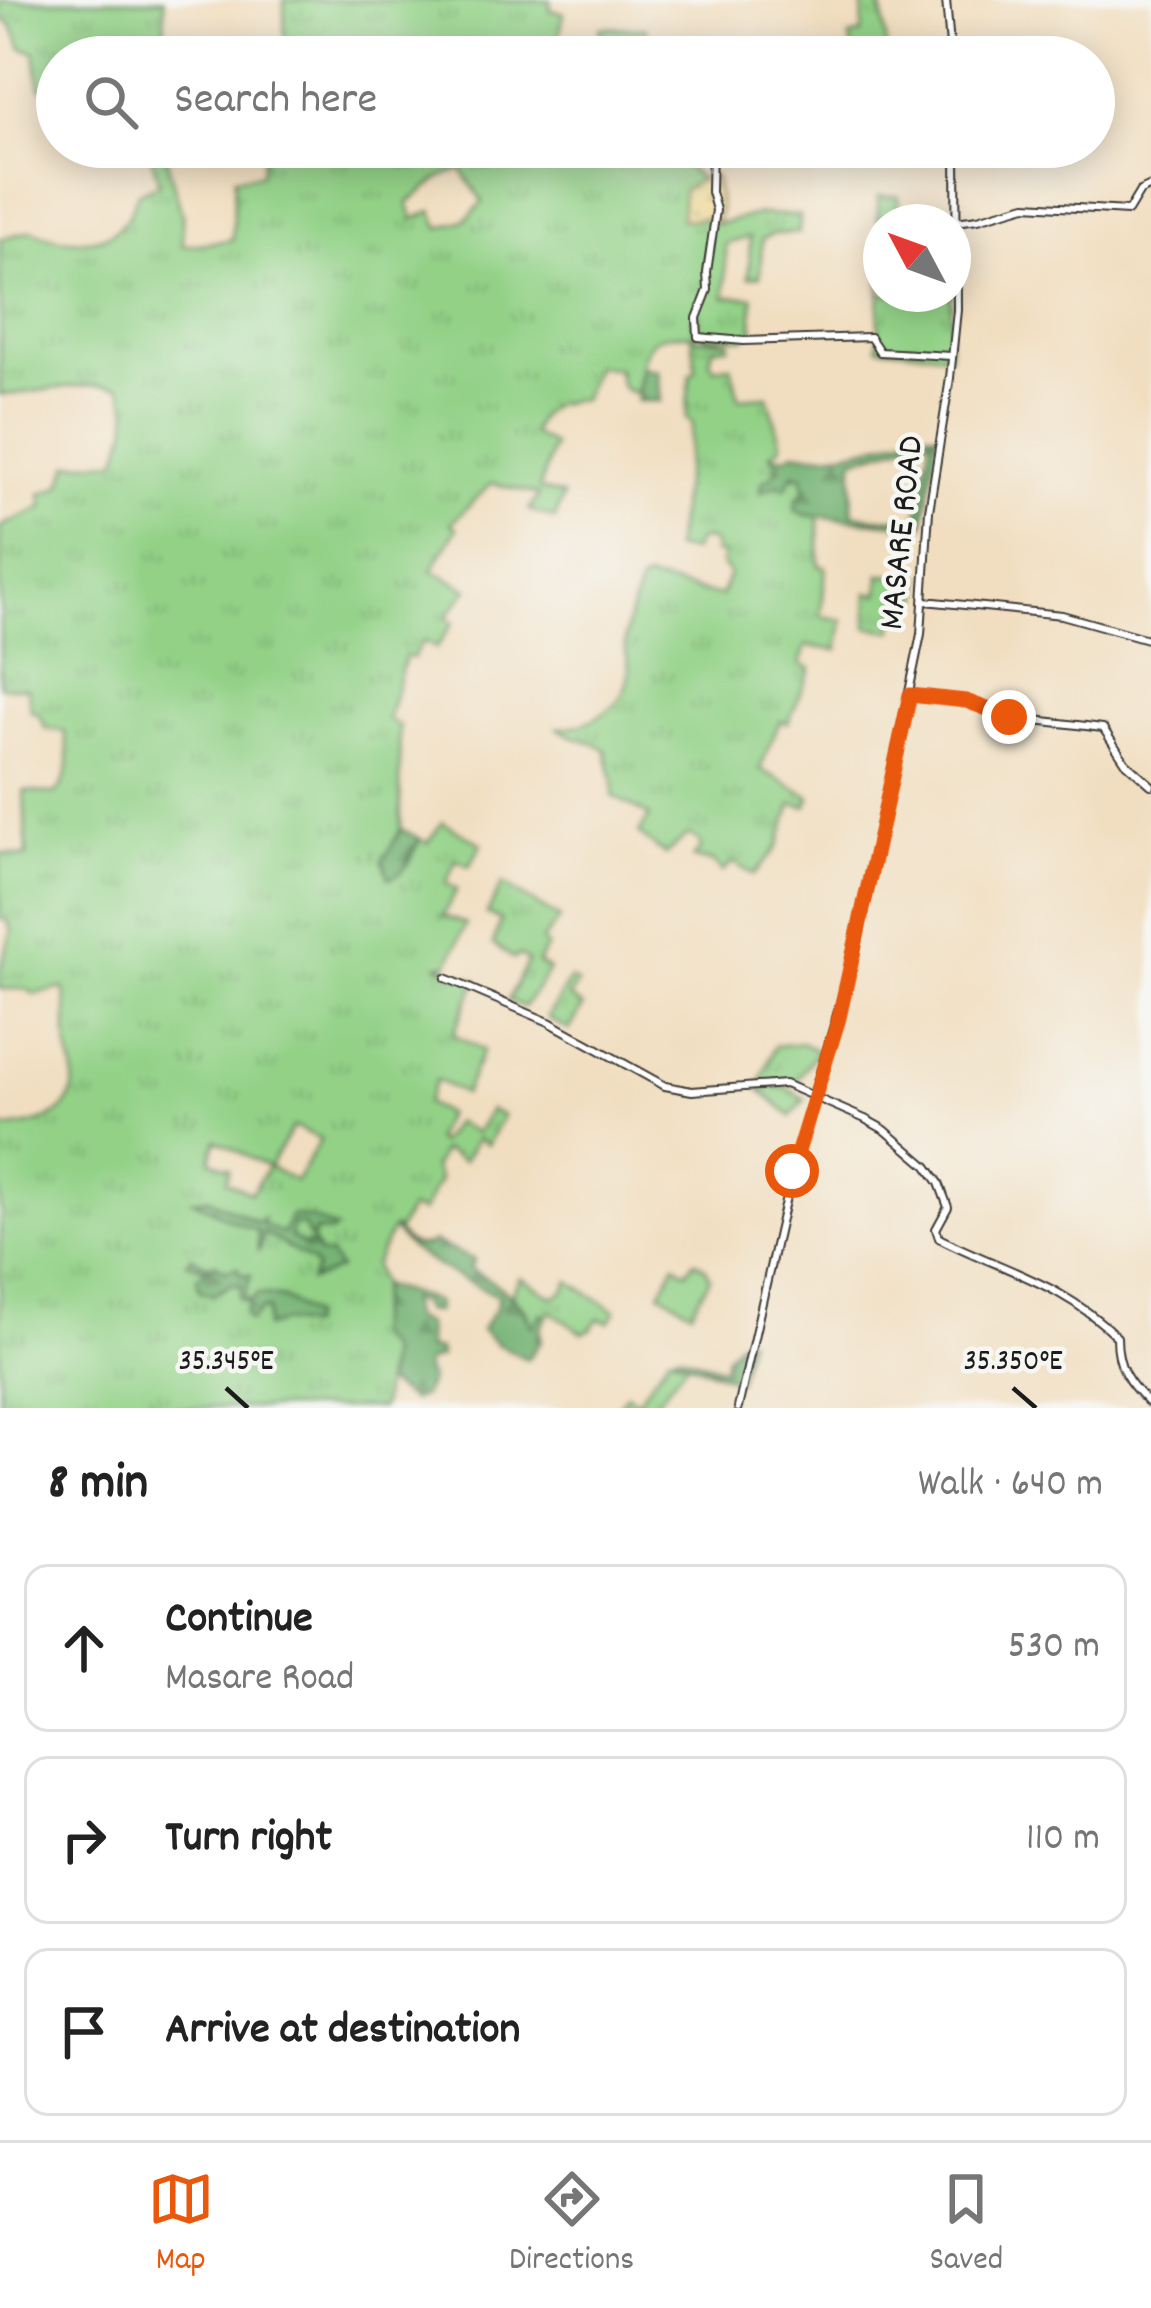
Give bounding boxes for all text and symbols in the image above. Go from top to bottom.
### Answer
search box [36,36,1115,168]
icon: search [78,69,144,135]
text: Search here [174,70,377,134]
north arrow [863,204,971,312]
street label: MASARE ROAD [868,433,940,633]
route end [982,690,1036,744]
route start [765,1144,819,1198]
text: 35.345°E [178,1342,274,1385]
text: 35.350°E [964,1342,1063,1385]
text: 8 min [48,1450,148,1522]
text: Walk · 640 m [918,1459,1103,1514]
text: Continue [165,1589,313,1653]
icon: ahead [51,1615,117,1681]
text: 530 m [1008,1621,1100,1676]
text: Masare Road [165,1653,354,1708]
icon: right [51,1807,117,1873]
text: Turn right [165,1808,332,1872]
text: 110 m [1026,1813,1100,1868]
icon: arrive [51,1999,117,2065]
text: Arrive at destination [165,2000,520,2064]
tab: Map [148,2166,214,2285]
tab: Directions [509,2166,634,2285]
tab: Saved [930,2166,1003,2285]

